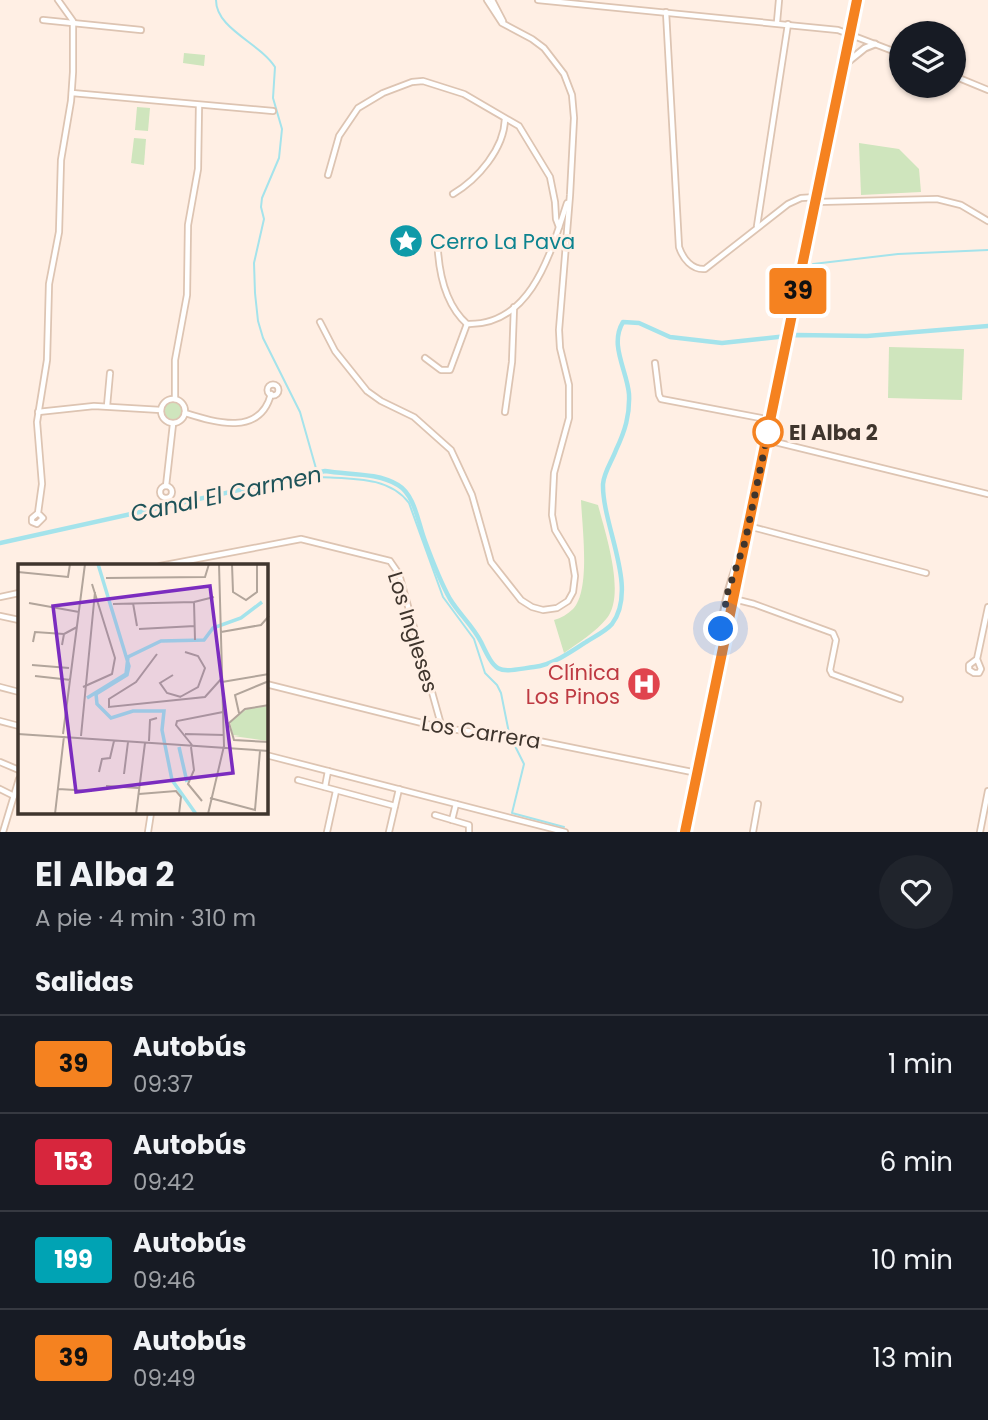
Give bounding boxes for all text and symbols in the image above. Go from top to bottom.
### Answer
map controls [889,21,966,98]
button: layers [889,21,966,98]
place icon: Cerro La Pava [387,222,425,260]
place label: Cerro La Pava [430,227,575,256]
line badge: 39 [766,268,830,314]
text: 39 [783,274,813,307]
marker: El Alba 2 [753,417,783,447]
place label: El Alba 2 [789,418,878,447]
water label: Canal El Carmen [127,458,325,530]
inset map [18,564,268,814]
street label: Los Ingleses [381,568,445,696]
your location [703,611,738,646]
place label: Clínica Los Pinos [526,658,620,711]
hospital icon: Clínica Los Pinos [625,665,663,703]
street label: Los Carrera [419,708,543,756]
text: El Alba 2 [35,851,174,898]
button: heart [879,855,953,929]
text: A pie · 4 min · 310 m [35,902,256,934]
text: Salidas [35,964,134,1000]
text: Autobús [133,1029,247,1065]
text: 1 min [888,1046,953,1082]
text: 39 [59,1047,88,1080]
text: 09:37 [133,1068,193,1100]
text: Autobús [133,1127,247,1163]
text: 6 min [880,1144,953,1180]
text: 153 [54,1145,93,1178]
text: 09:42 [133,1166,195,1198]
text: Autobús [133,1225,247,1261]
text: 10 min [872,1242,953,1278]
text: 199 [54,1243,93,1276]
text: 09:46 [133,1264,196,1296]
text: Autobús [133,1323,247,1359]
text: 13 min [873,1340,953,1376]
text: 39 [59,1341,88,1374]
text: 09:49 [133,1362,196,1394]

